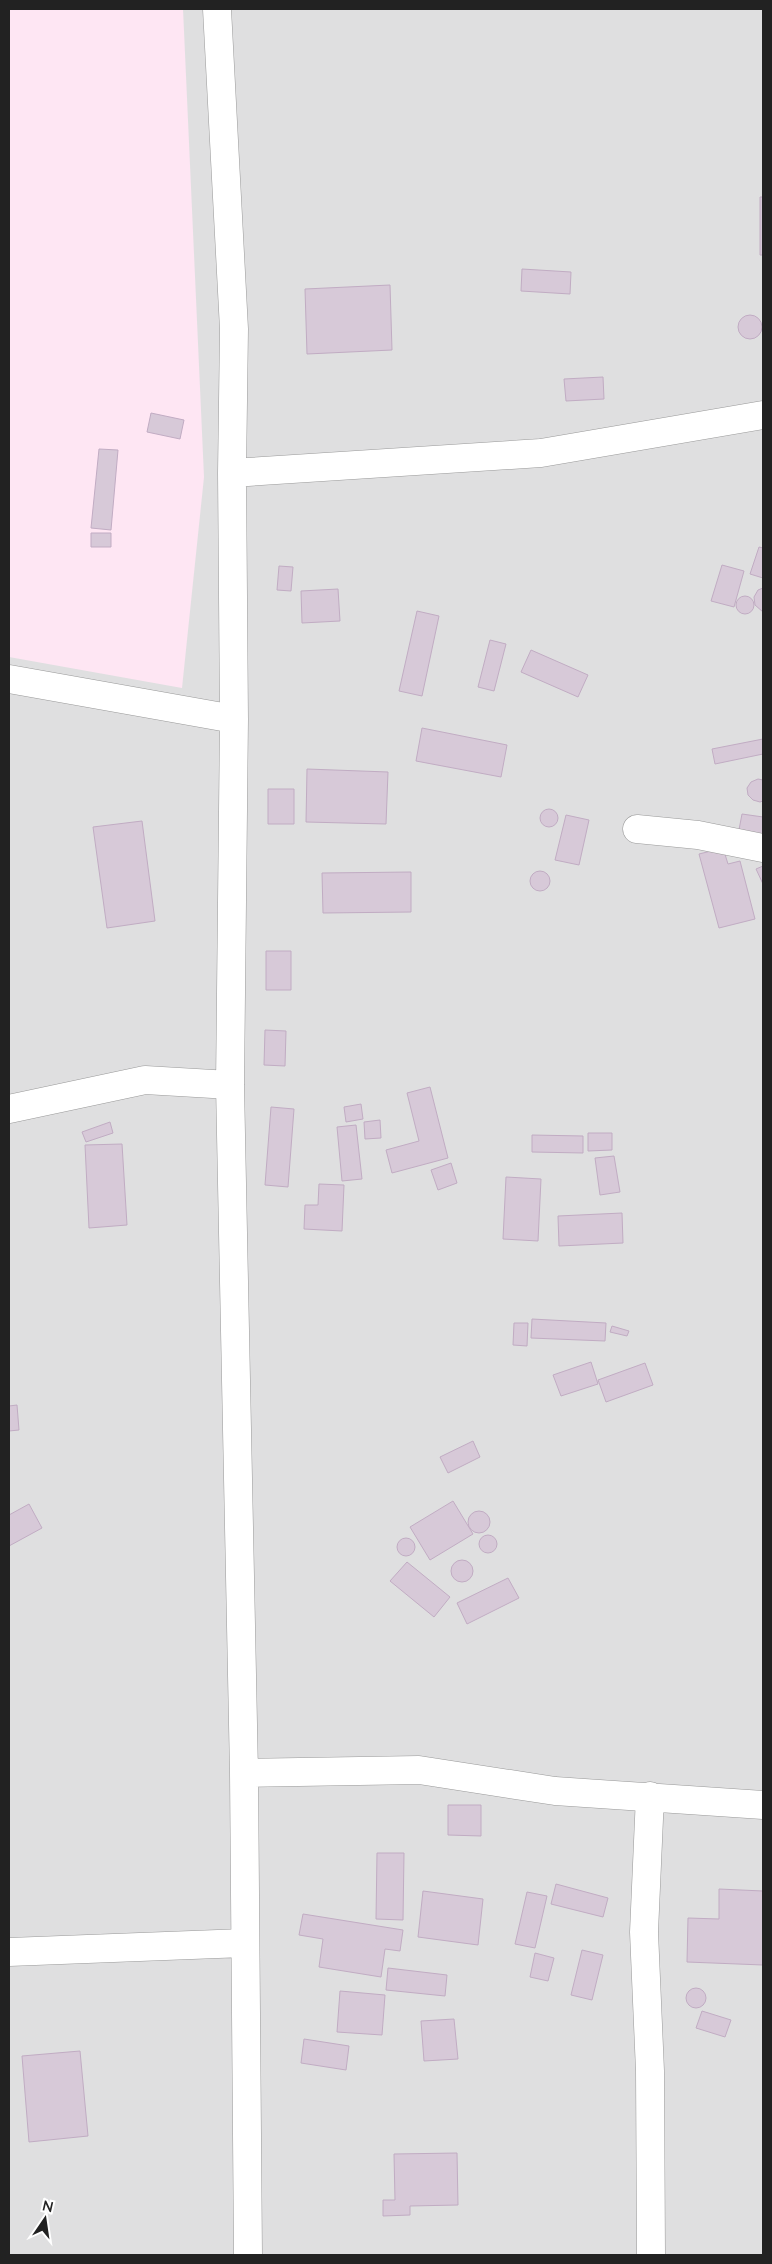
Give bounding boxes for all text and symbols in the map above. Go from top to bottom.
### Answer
north arrow [20,2194,70,2244]
text: N [41,2196,55,2215]

